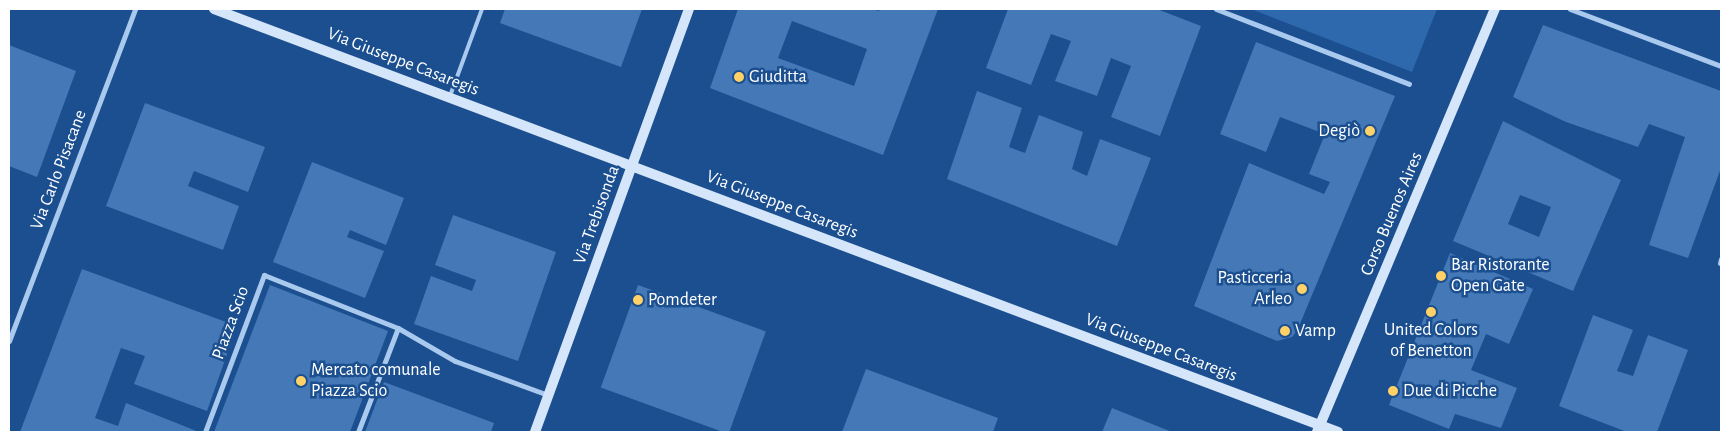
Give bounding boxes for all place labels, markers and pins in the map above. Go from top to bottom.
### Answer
place label: Giuditta [749,66,807,88]
marker: Giuditta [733,71,745,83]
place label: Degiò [1318,120,1360,142]
marker: Degiò [1364,125,1376,137]
place label: Bar Ristorante Open Gate [1451,255,1550,298]
place label: Pasticceria Arleo [1217,268,1292,310]
marker: Bar Ristorante Open Gate [1435,270,1447,282]
marker: Pasticceria Arleo [1296,283,1308,295]
place label: Pomdeter [648,289,717,311]
marker: Pomdeter [632,294,644,306]
marker: United Colors of Benetton [1425,306,1437,318]
place label: Vamp [1295,320,1336,342]
place label: United Colors of Benetton [1384,320,1478,362]
marker: Vamp [1279,325,1291,337]
place label: Mercato comunale Piazza Scio [311,360,441,402]
marker: Mercato comunale Piazza Scio [295,375,307,387]
place label: Due di Picche [1403,380,1497,402]
marker: Due di Picche [1387,385,1399,397]

